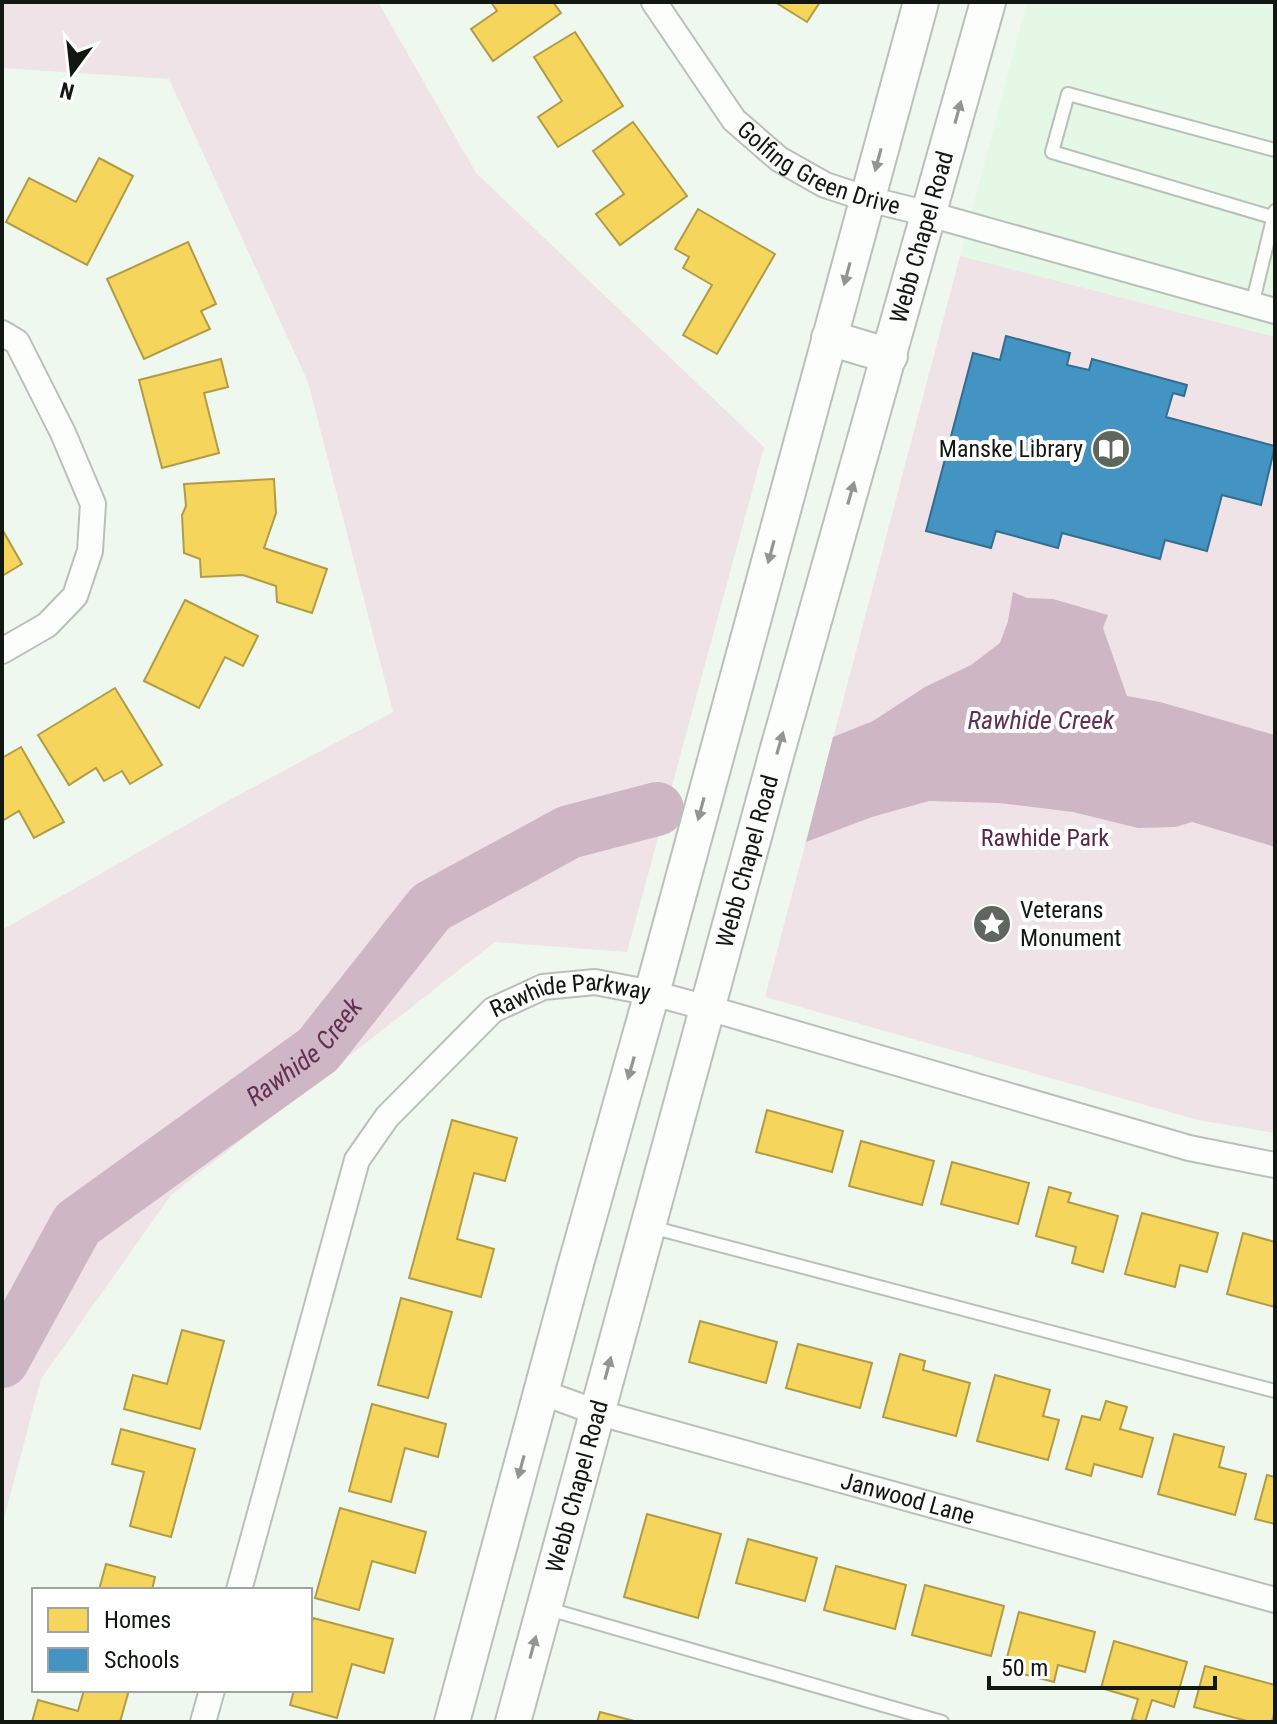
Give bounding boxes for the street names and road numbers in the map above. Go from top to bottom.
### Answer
street label: Golfing Green Drive [731,115,903,220]
street label: Webb Chapel Road [884,148,959,326]
street label: Webb Chapel Road [710,772,784,951]
street label: Rawhide Parkway [486,968,653,1023]
street label: Webb Chapel Road [540,1397,614,1576]
street label: Janwood Lane [838,1466,978,1530]

